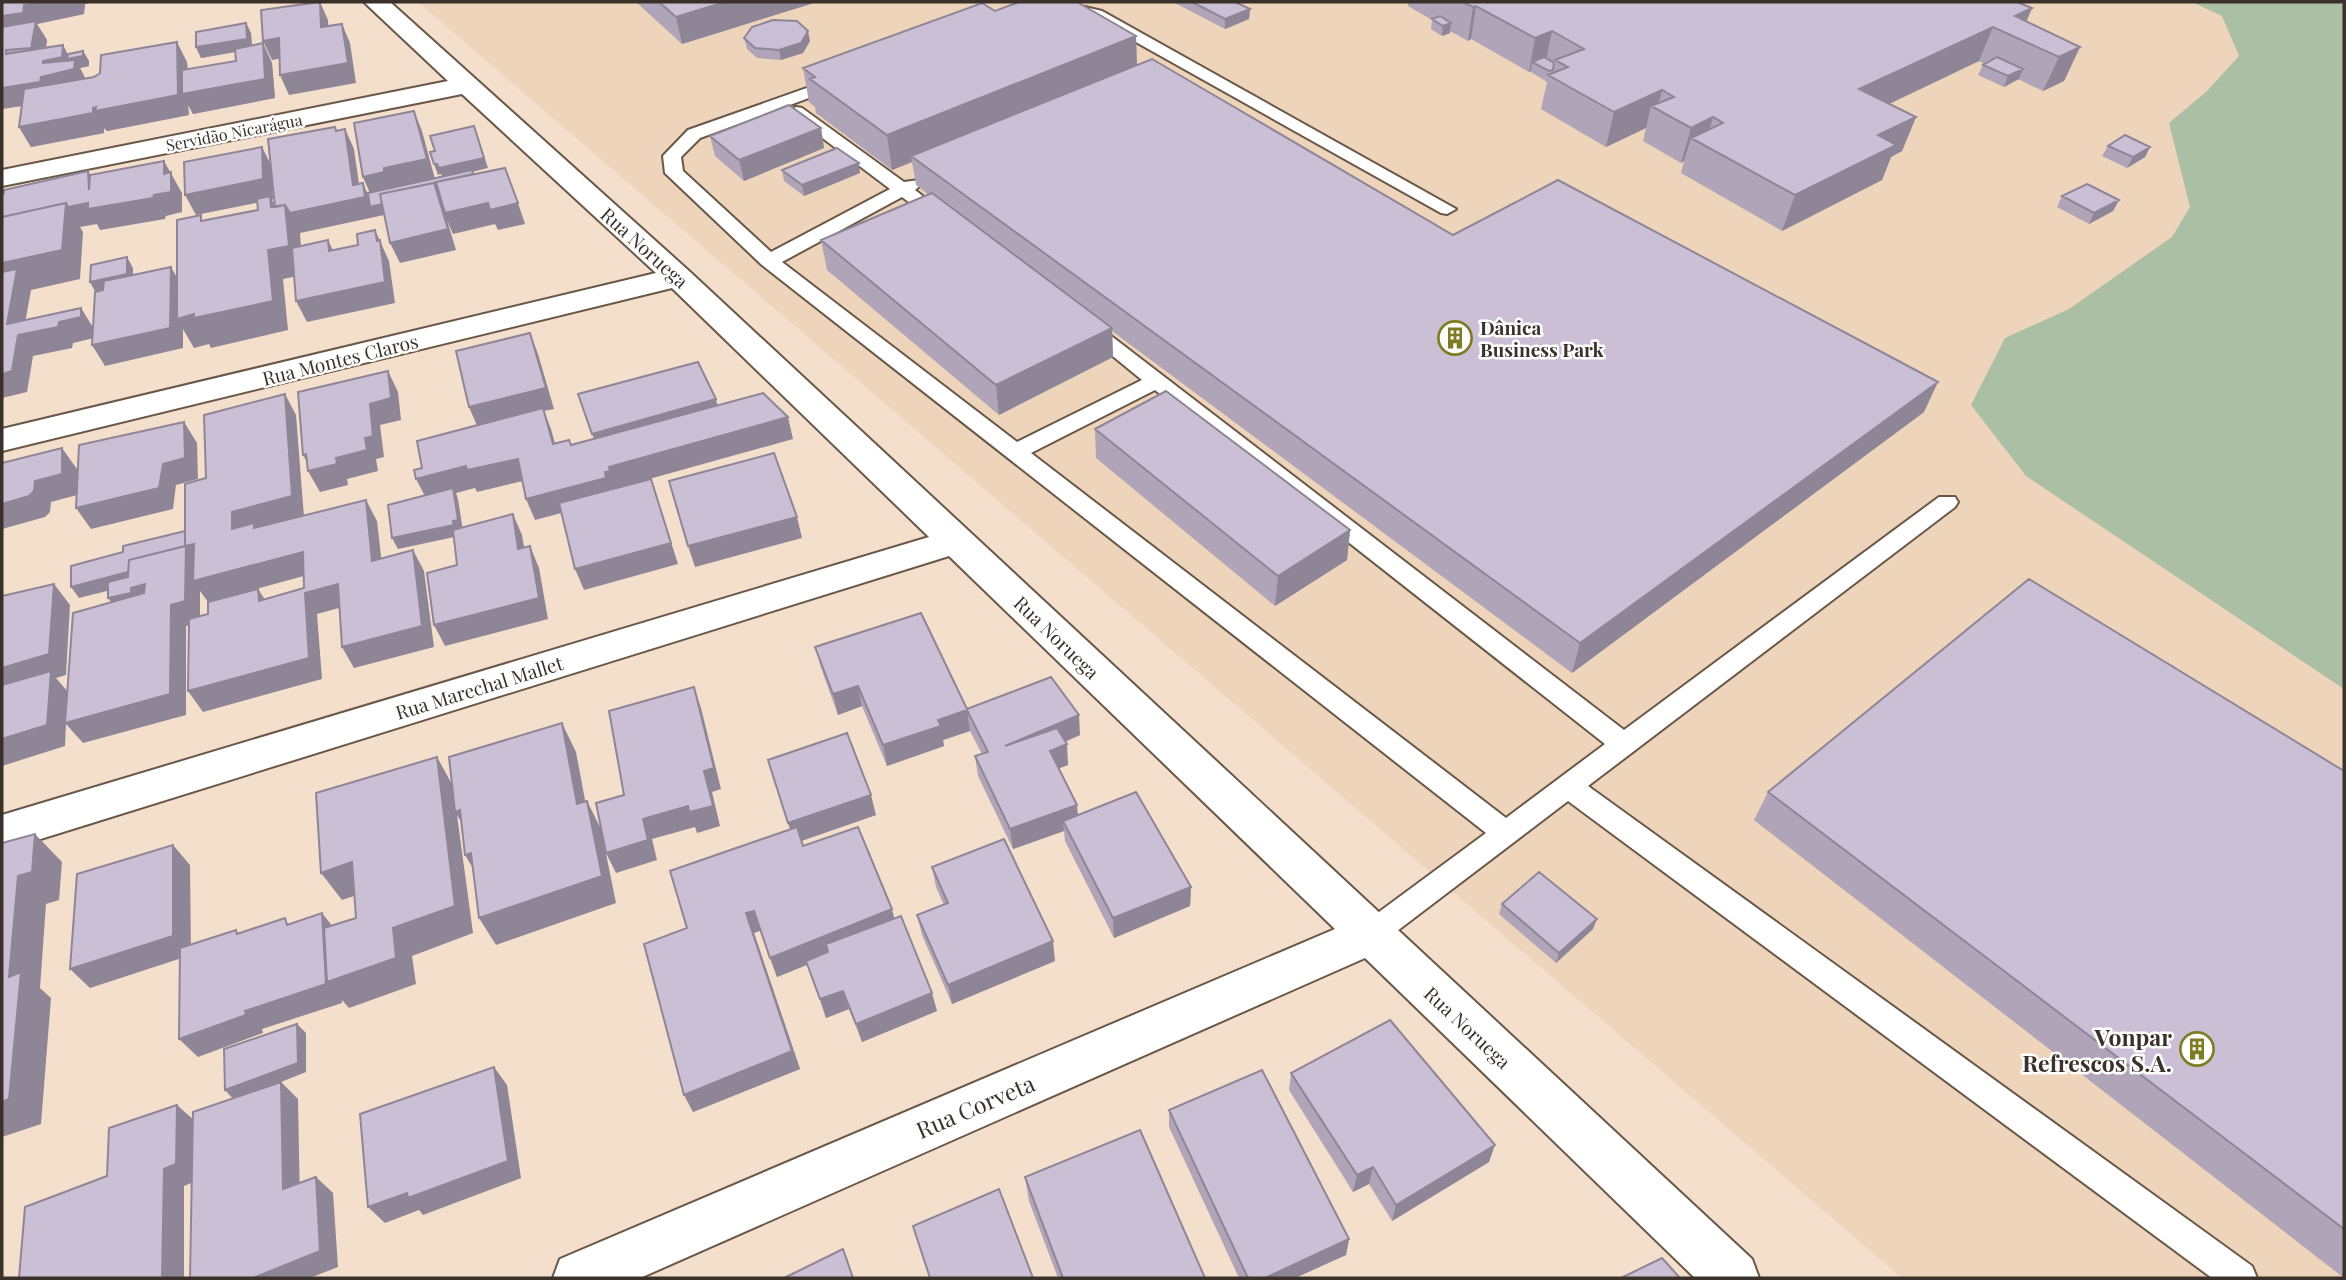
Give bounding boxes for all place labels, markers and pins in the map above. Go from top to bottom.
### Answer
place label: Dânica Business Park [1480,314,1604,362]
building icon: Dânica Business Park [1436,319,1474,357]
place label: Vonpar Refrescos S.A. [2022,1021,2172,1078]
building icon: Vonpar Refrescos S.A. [2178,1030,2216,1068]

